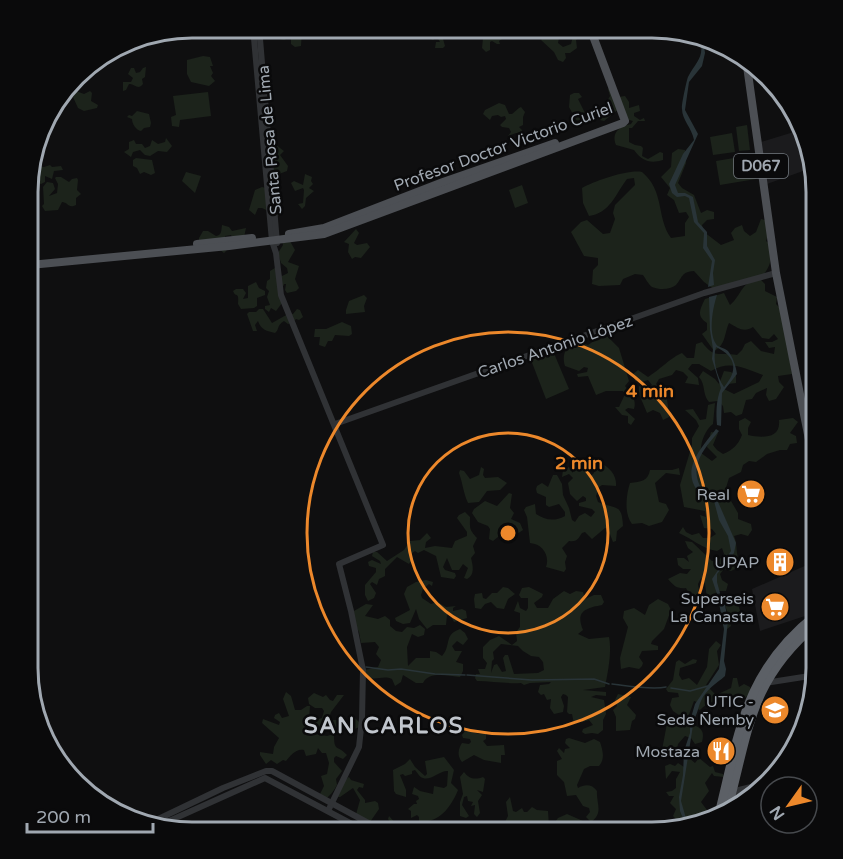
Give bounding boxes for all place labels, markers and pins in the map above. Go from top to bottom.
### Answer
supermarket icon: Real [735,478,767,510]
place label: Real [697,485,730,505]
centre of rings [498,523,518,543]
building icon: UPAP [764,546,796,578]
place label: UPAP [714,553,759,573]
place label: Superseis La Canasta [670,589,754,627]
supermarket icon: Superseis La Canasta [759,591,791,623]
place label: UTIC - Sede Ñemby [657,692,754,730]
school or university icon: UTIC - Sede Ñemby [759,694,791,726]
restaurant icon: Mostaza [705,735,737,767]
place label: Mostaza [635,742,700,762]

